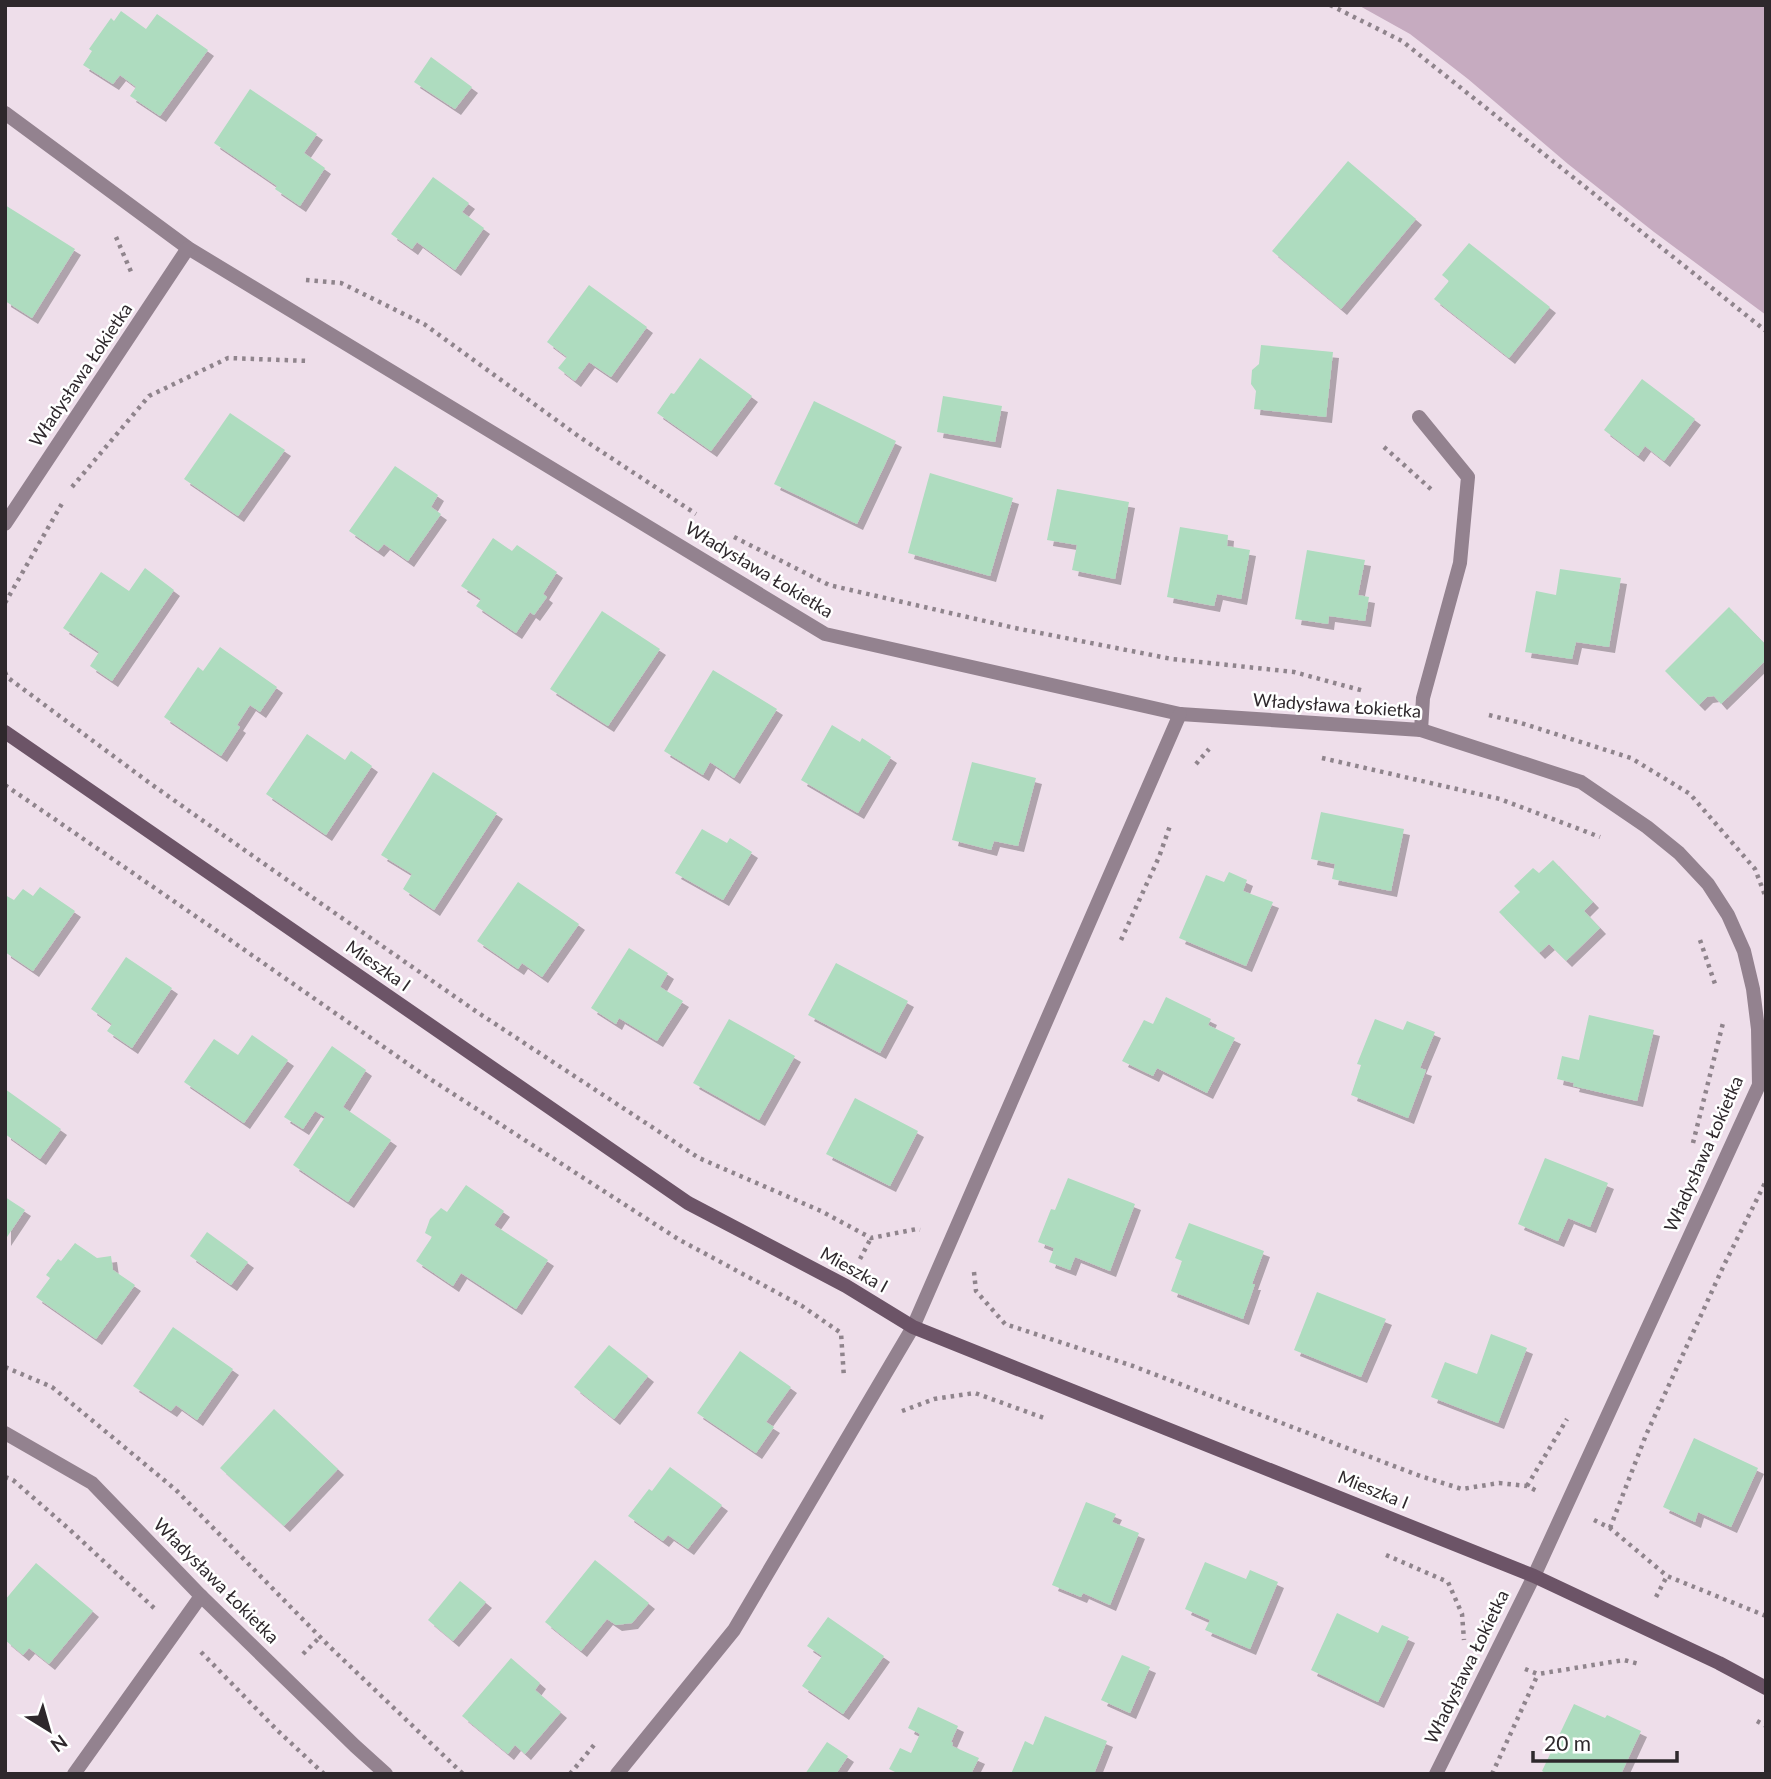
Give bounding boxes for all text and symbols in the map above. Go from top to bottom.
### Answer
street label: Władysława Łokietka [24,298,136,450]
street label: Władysława Łokietka [682,516,837,622]
street label: Władysława Łokietka [1252,688,1422,722]
street label: Mieszka I [342,935,415,995]
street label: Władysława Łokietka [1659,1072,1747,1235]
street label: Mieszka I [817,1242,892,1297]
street label: Mieszka I [1335,1465,1412,1513]
street label: Władysława Łokietka [149,1513,284,1648]
street label: Władysława Łokietka [1419,1586,1513,1747]
north arrow [14,1695,84,1765]
scale bar [1533,1720,1676,1764]
text: N [47,1730,72,1758]
text: 20 m [1544,1730,1591,1755]

